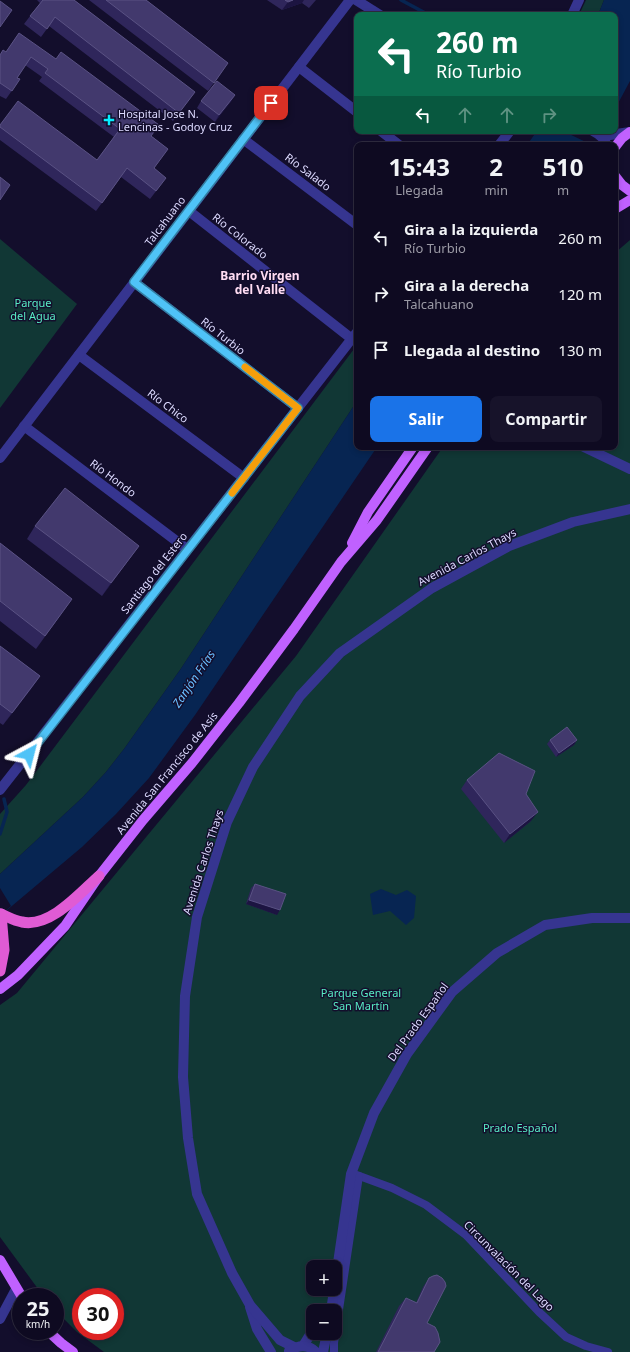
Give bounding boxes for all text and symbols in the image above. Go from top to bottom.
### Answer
text: 260 m [436,23,519,61]
icon: left [370,28,422,80]
text: Río Turbio [436,59,522,83]
pin [254,86,288,120]
icon: arrive [260,92,282,114]
icon: left [412,104,434,126]
icon: ahead [454,104,476,126]
icon: ahead [496,104,518,126]
icon: right [538,104,560,126]
place label: Hospital Jose N. Lencinas - Godoy Cruz [118,106,232,134]
marker: Hospital Jose N. Lencinas - Godoy Cruz [103,114,115,126]
street label: Río Salado [282,149,335,194]
text: 15:43 [388,150,450,183]
text: 2 [489,150,503,183]
text: 510 [542,150,584,183]
text: Llegada [395,181,443,199]
text: min [484,181,508,199]
text: m [557,181,569,199]
street label: Talcahuano [141,192,189,249]
street label: Río Colorado [210,209,271,262]
text: Gira a la izquierda [404,219,538,239]
icon: left [370,227,392,249]
text: 260 m [558,228,602,248]
text: Río Turbio [404,239,466,257]
district label: Barrio Virgen del Valle [220,267,300,298]
text: Gira a la derecha [404,275,529,295]
icon: right [370,283,392,305]
text: 120 m [558,284,602,304]
park label: Parque del Agua [10,295,56,323]
text: Talcahuano [404,295,474,313]
street label: Río Turbio [198,314,249,358]
icon: arrive [370,339,392,361]
text: Llegada al destino [404,340,540,360]
text: 130 m [558,340,602,360]
street label: Río Chico [145,385,192,426]
button: Salir [370,396,482,442]
button: Compartir [490,396,602,442]
street label: Río Hondo [87,455,140,500]
street label: Avenida Carlos Thays [415,524,519,589]
street label: Santiago del Estero [117,529,190,617]
water label: Zanjón Frías [168,647,219,712]
street label: Avenida San Francisco de Asís [112,708,221,837]
position arrow [8,733,50,775]
street label: Avenida Carlos Thays [178,807,227,916]
street label: Del Prado Español [384,979,451,1064]
park label: Parque General San Martín [321,985,401,1013]
park label: Prado Español [483,1120,557,1135]
street label: Circunvalación del Lago [461,1217,558,1314]
map controls [306,1260,342,1340]
button: + [306,1260,342,1296]
speed limit sign: 30 [72,1288,124,1340]
text: 25 [27,1295,49,1322]
button: − [306,1304,342,1340]
text: km/h [26,1317,50,1331]

